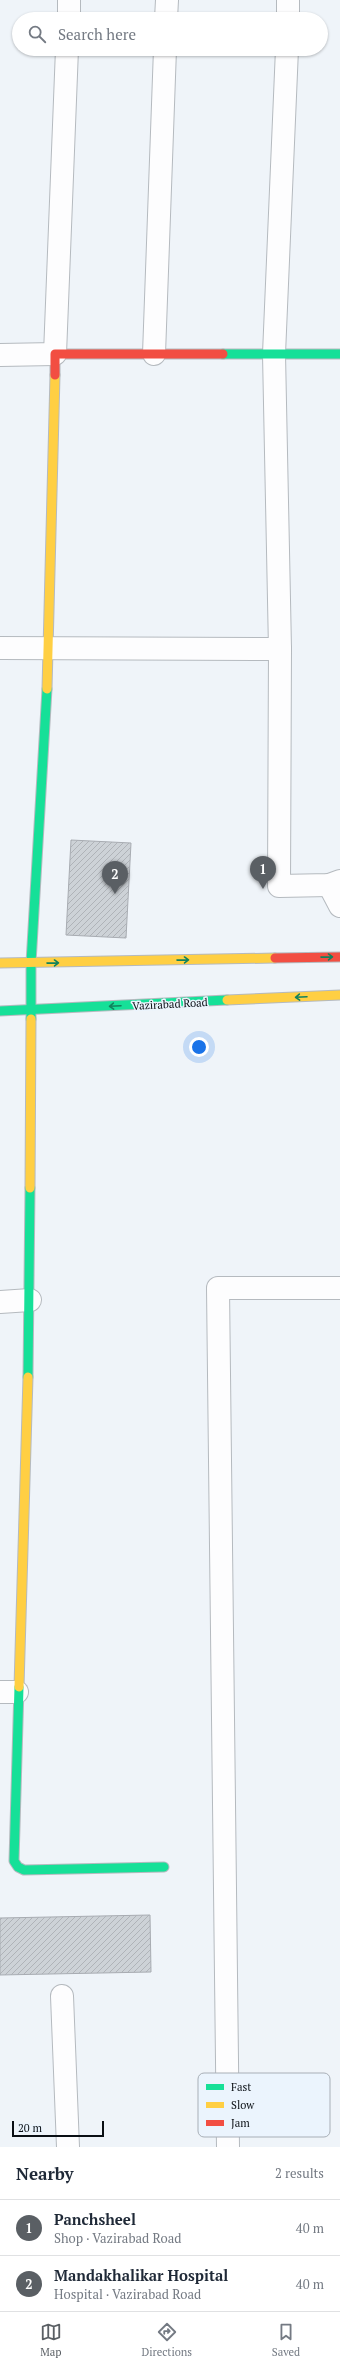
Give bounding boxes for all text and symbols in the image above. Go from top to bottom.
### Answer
search box [12,12,328,56]
icon: search [26,23,48,45]
text: Search here [58,24,136,44]
pin: 1 [250,856,276,889]
pin: 2 [102,861,128,894]
one-way arrow [320,953,333,961]
one-way arrow [176,956,189,964]
one-way arrow [46,959,59,966]
one-way arrow [295,993,308,1001]
street label: Vazirabad Road [132,995,208,1013]
one-way arrow [109,1003,122,1010]
your location [189,1037,209,1057]
legend [198,2073,330,2137]
text: Fast [231,2080,251,2094]
text: Slow [231,2098,255,2112]
text: Jam [231,2116,250,2130]
scale bar [12,2119,104,2138]
text: 20 m [18,2121,42,2135]
text: Nearby [16,2162,74,2185]
text: 2 results [275,2164,324,2182]
text: Panchsheel [54,2209,136,2229]
text: 1 [25,2219,33,2237]
text: 40 m [296,2219,324,2237]
text: Shop · Vazirabad Road [54,2229,181,2247]
text: Mandakhalikar Hospital [54,2265,228,2285]
text: 2 [25,2275,33,2293]
text: 40 m [296,2275,324,2293]
text: Hospital · Vazirabad Road [54,2285,201,2303]
tab: Map [40,2321,62,2359]
tab: Directions [141,2321,192,2359]
tab: Saved [272,2321,300,2359]

